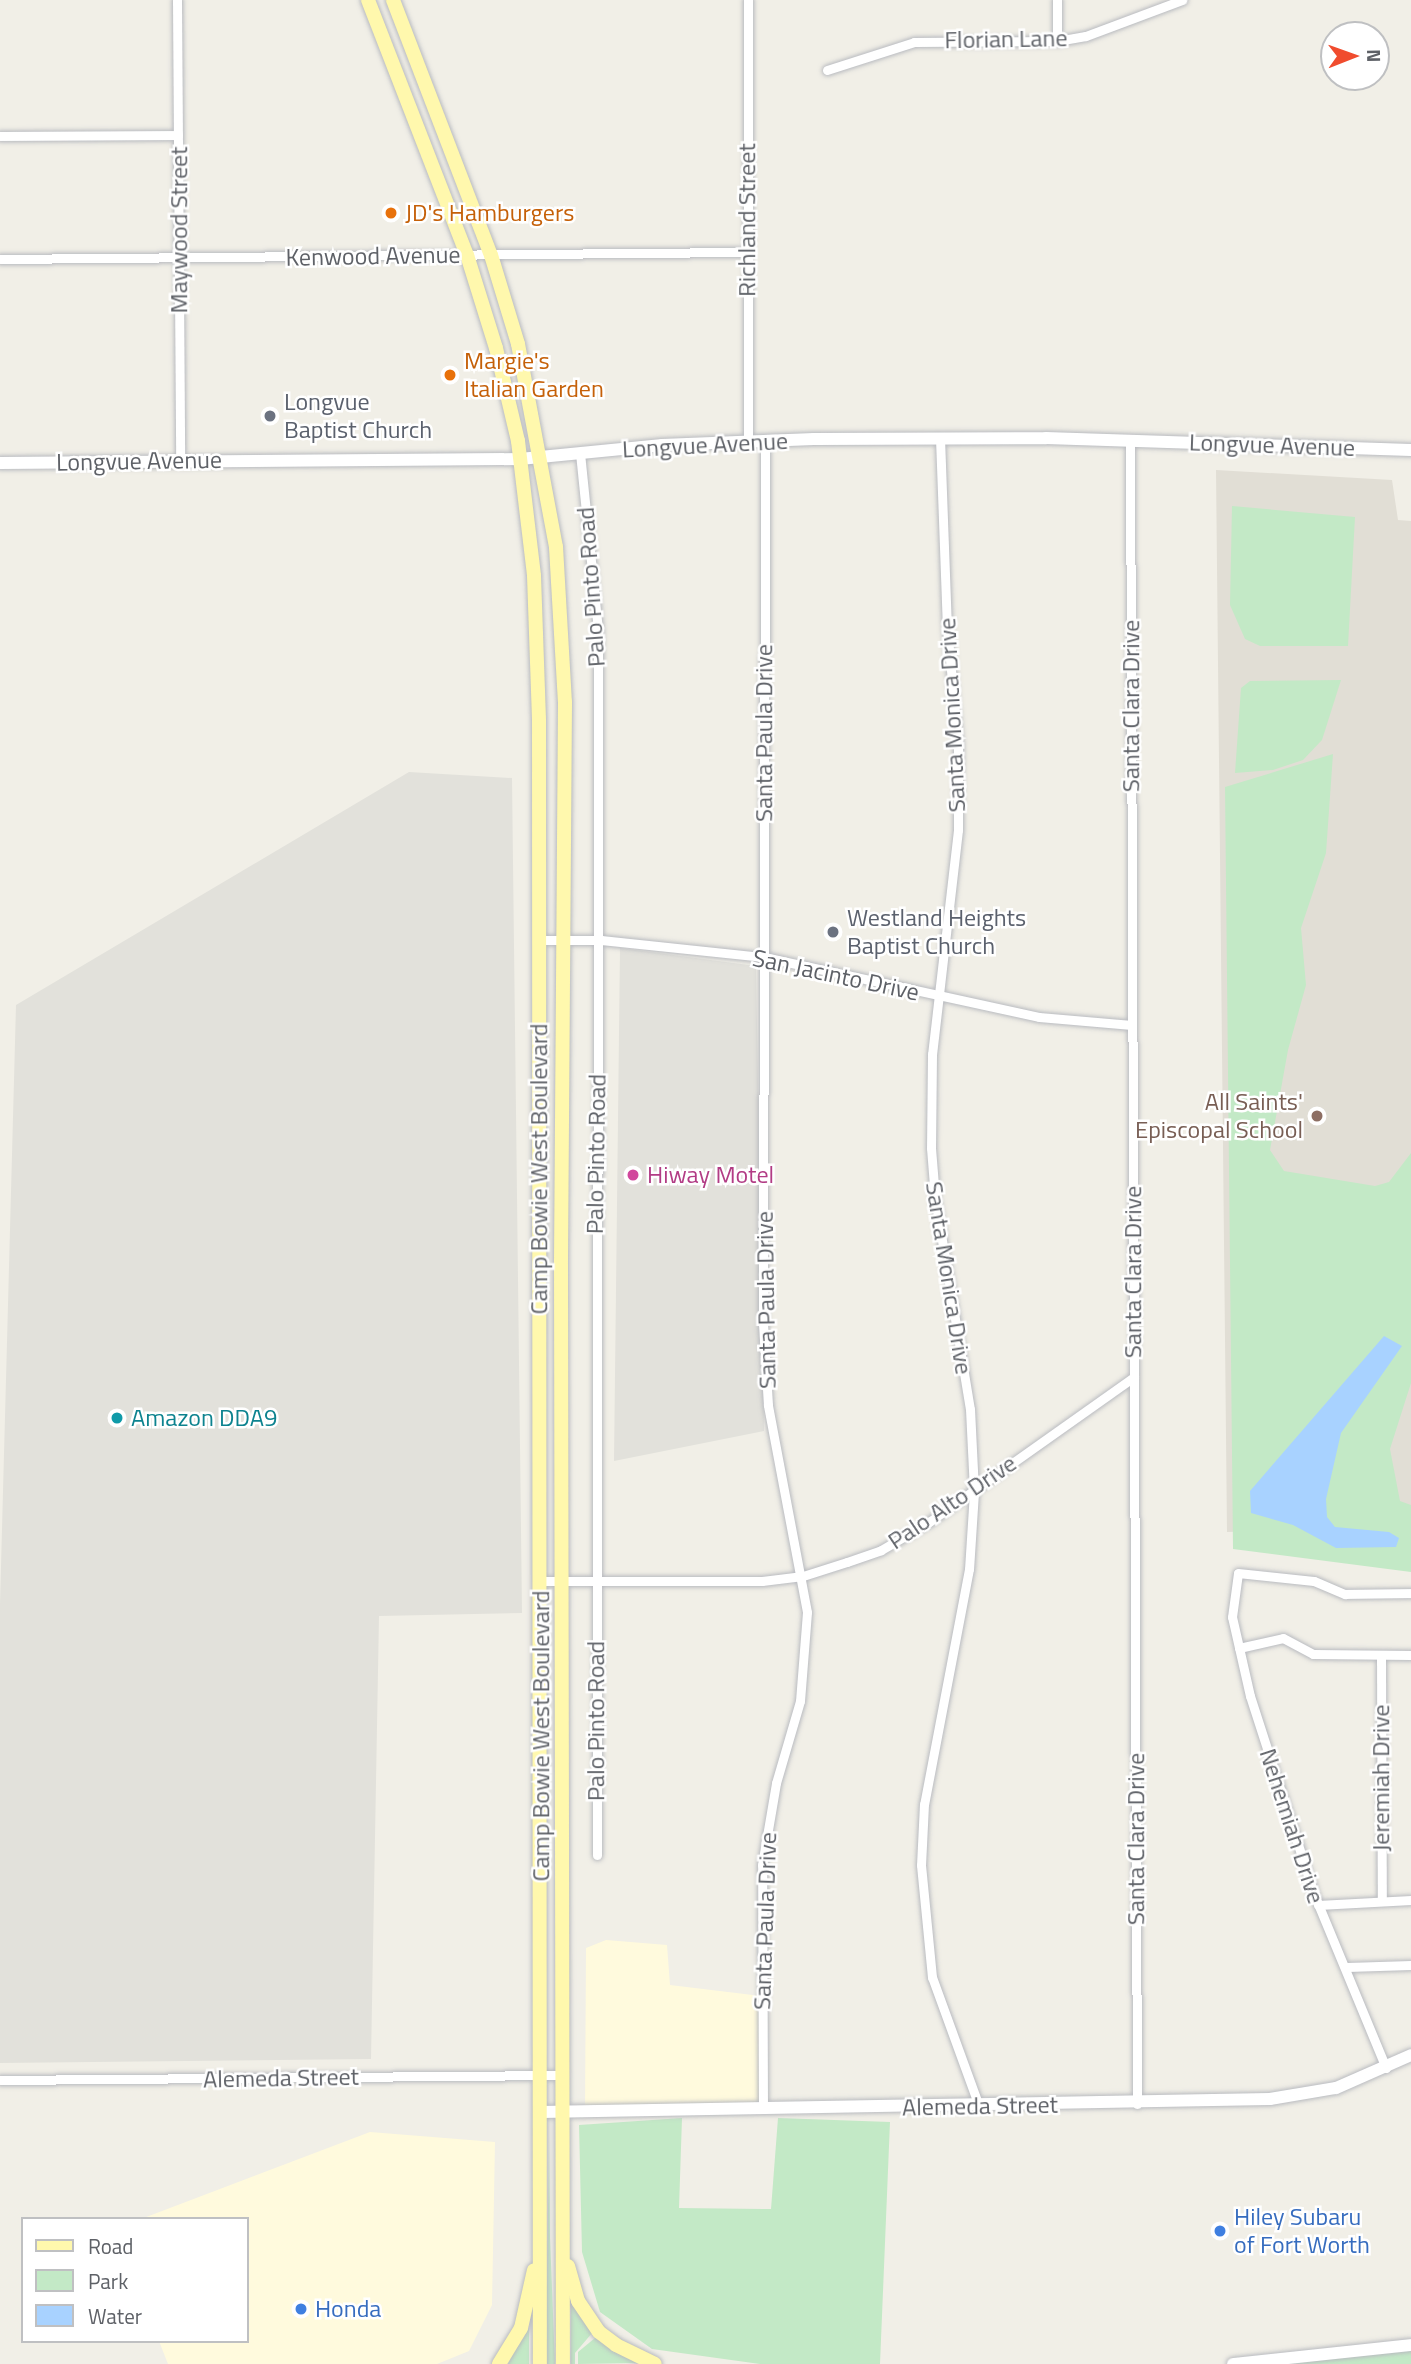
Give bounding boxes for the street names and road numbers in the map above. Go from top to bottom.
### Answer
street label: Florian Lane [944,24,1068,54]
street label: Richland Street [733,143,761,297]
street label: Maywood Street [165,146,193,314]
street label: Kenwood Avenue [285,240,461,272]
street label: Longvue Avenue [621,426,789,464]
street label: Longvue Avenue [1189,428,1355,462]
street label: Longvue Avenue [56,445,222,477]
street label: Palo Pinto Road [571,506,611,668]
street label: Santa Monica Drive [933,617,971,813]
street label: Santa Clara Drive [1117,620,1145,792]
street label: Santa Paula Drive [750,644,778,822]
street label: San Jacinto Drive [750,943,922,1007]
street label: Camp Bowie West Boulevard [525,1024,553,1314]
street label: Palo Pinto Road [580,1074,612,1234]
street label: Santa Monica Drive [920,1180,978,1376]
street label: Santa Clara Drive [1119,1186,1147,1358]
street label: Santa Paula Drive [750,1211,782,1389]
street label: Palo Alto Drive [882,1449,1022,1555]
street label: Camp Bowie West Boulevard [527,1591,555,1881]
street label: Palo Pinto Road [582,1641,610,1801]
street label: Jeremiah Drive [1367,1704,1395,1852]
street label: Nehemiah Drive [1253,1745,1331,1907]
street label: Santa Clara Drive [1122,1753,1150,1925]
street label: Santa Paula Drive [748,1832,782,2010]
street label: Alemeda Street [203,2062,359,2094]
street label: Alemeda Street [902,2090,1058,2122]

